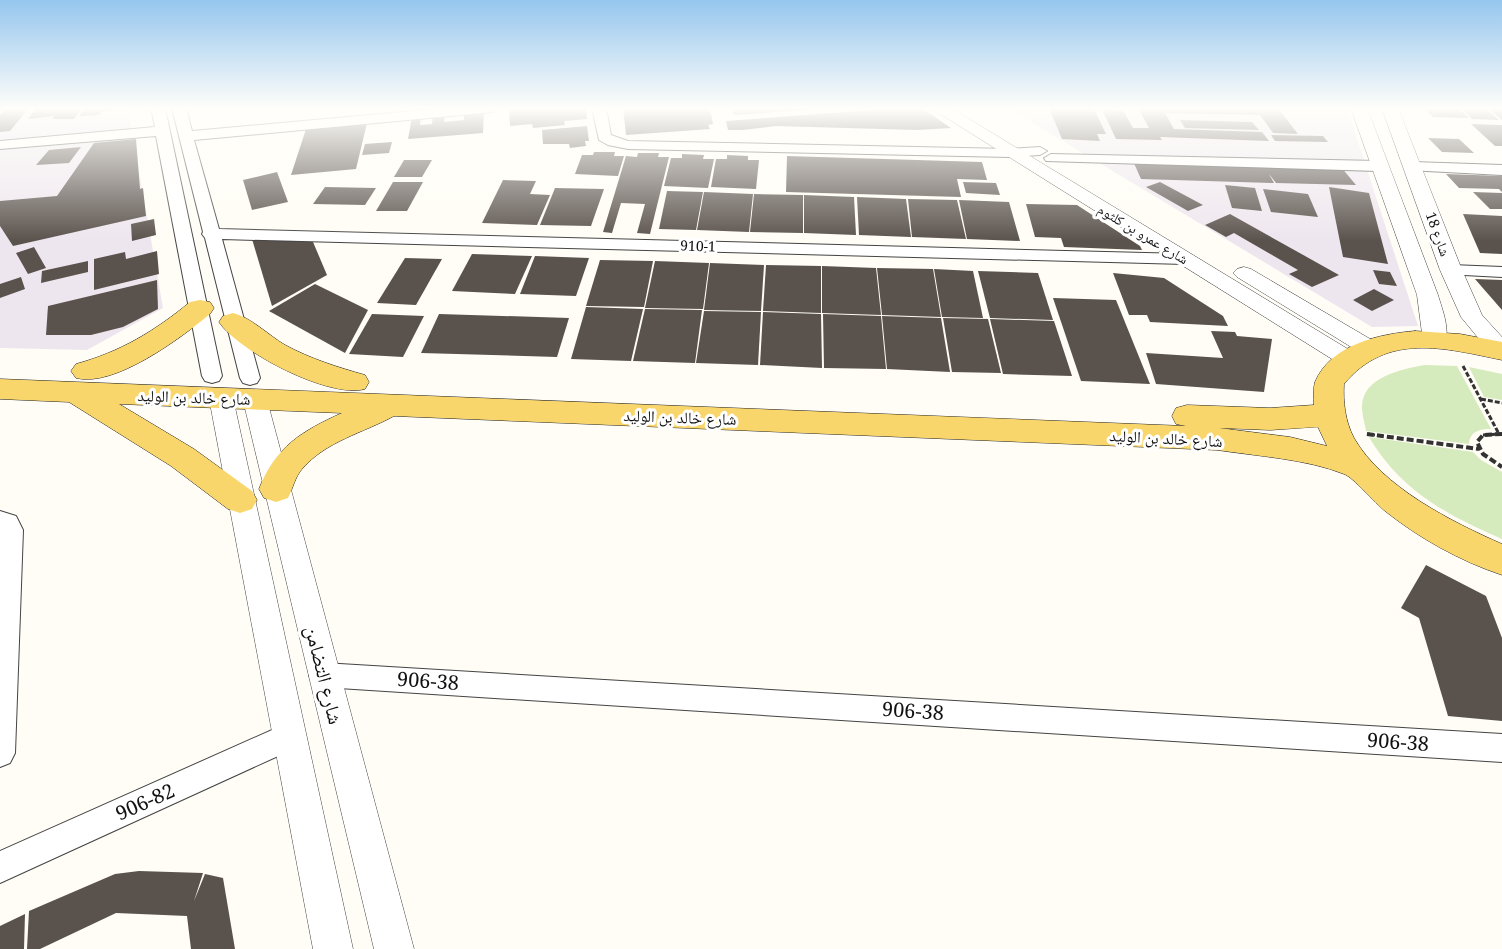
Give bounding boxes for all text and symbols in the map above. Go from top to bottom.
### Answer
street label: شارع عمرو بن كلثوم [1094,199,1192,269]
street label: شارع 18 [1421,209,1455,259]
street label: 910-1 [680,235,716,256]
street label: شارع خالد بن الوليد [137,384,251,410]
street label: شارع خالد بن الوليد [623,404,737,430]
street label: شارع خالد بن الوليد [1109,424,1223,452]
street label: شارع التضامن [299,623,350,727]
street label: 906-38 [396,665,460,696]
street label: 906-38 [881,695,945,726]
street label: 906-38 [1366,726,1430,757]
street label: 906-82 [111,777,179,827]

